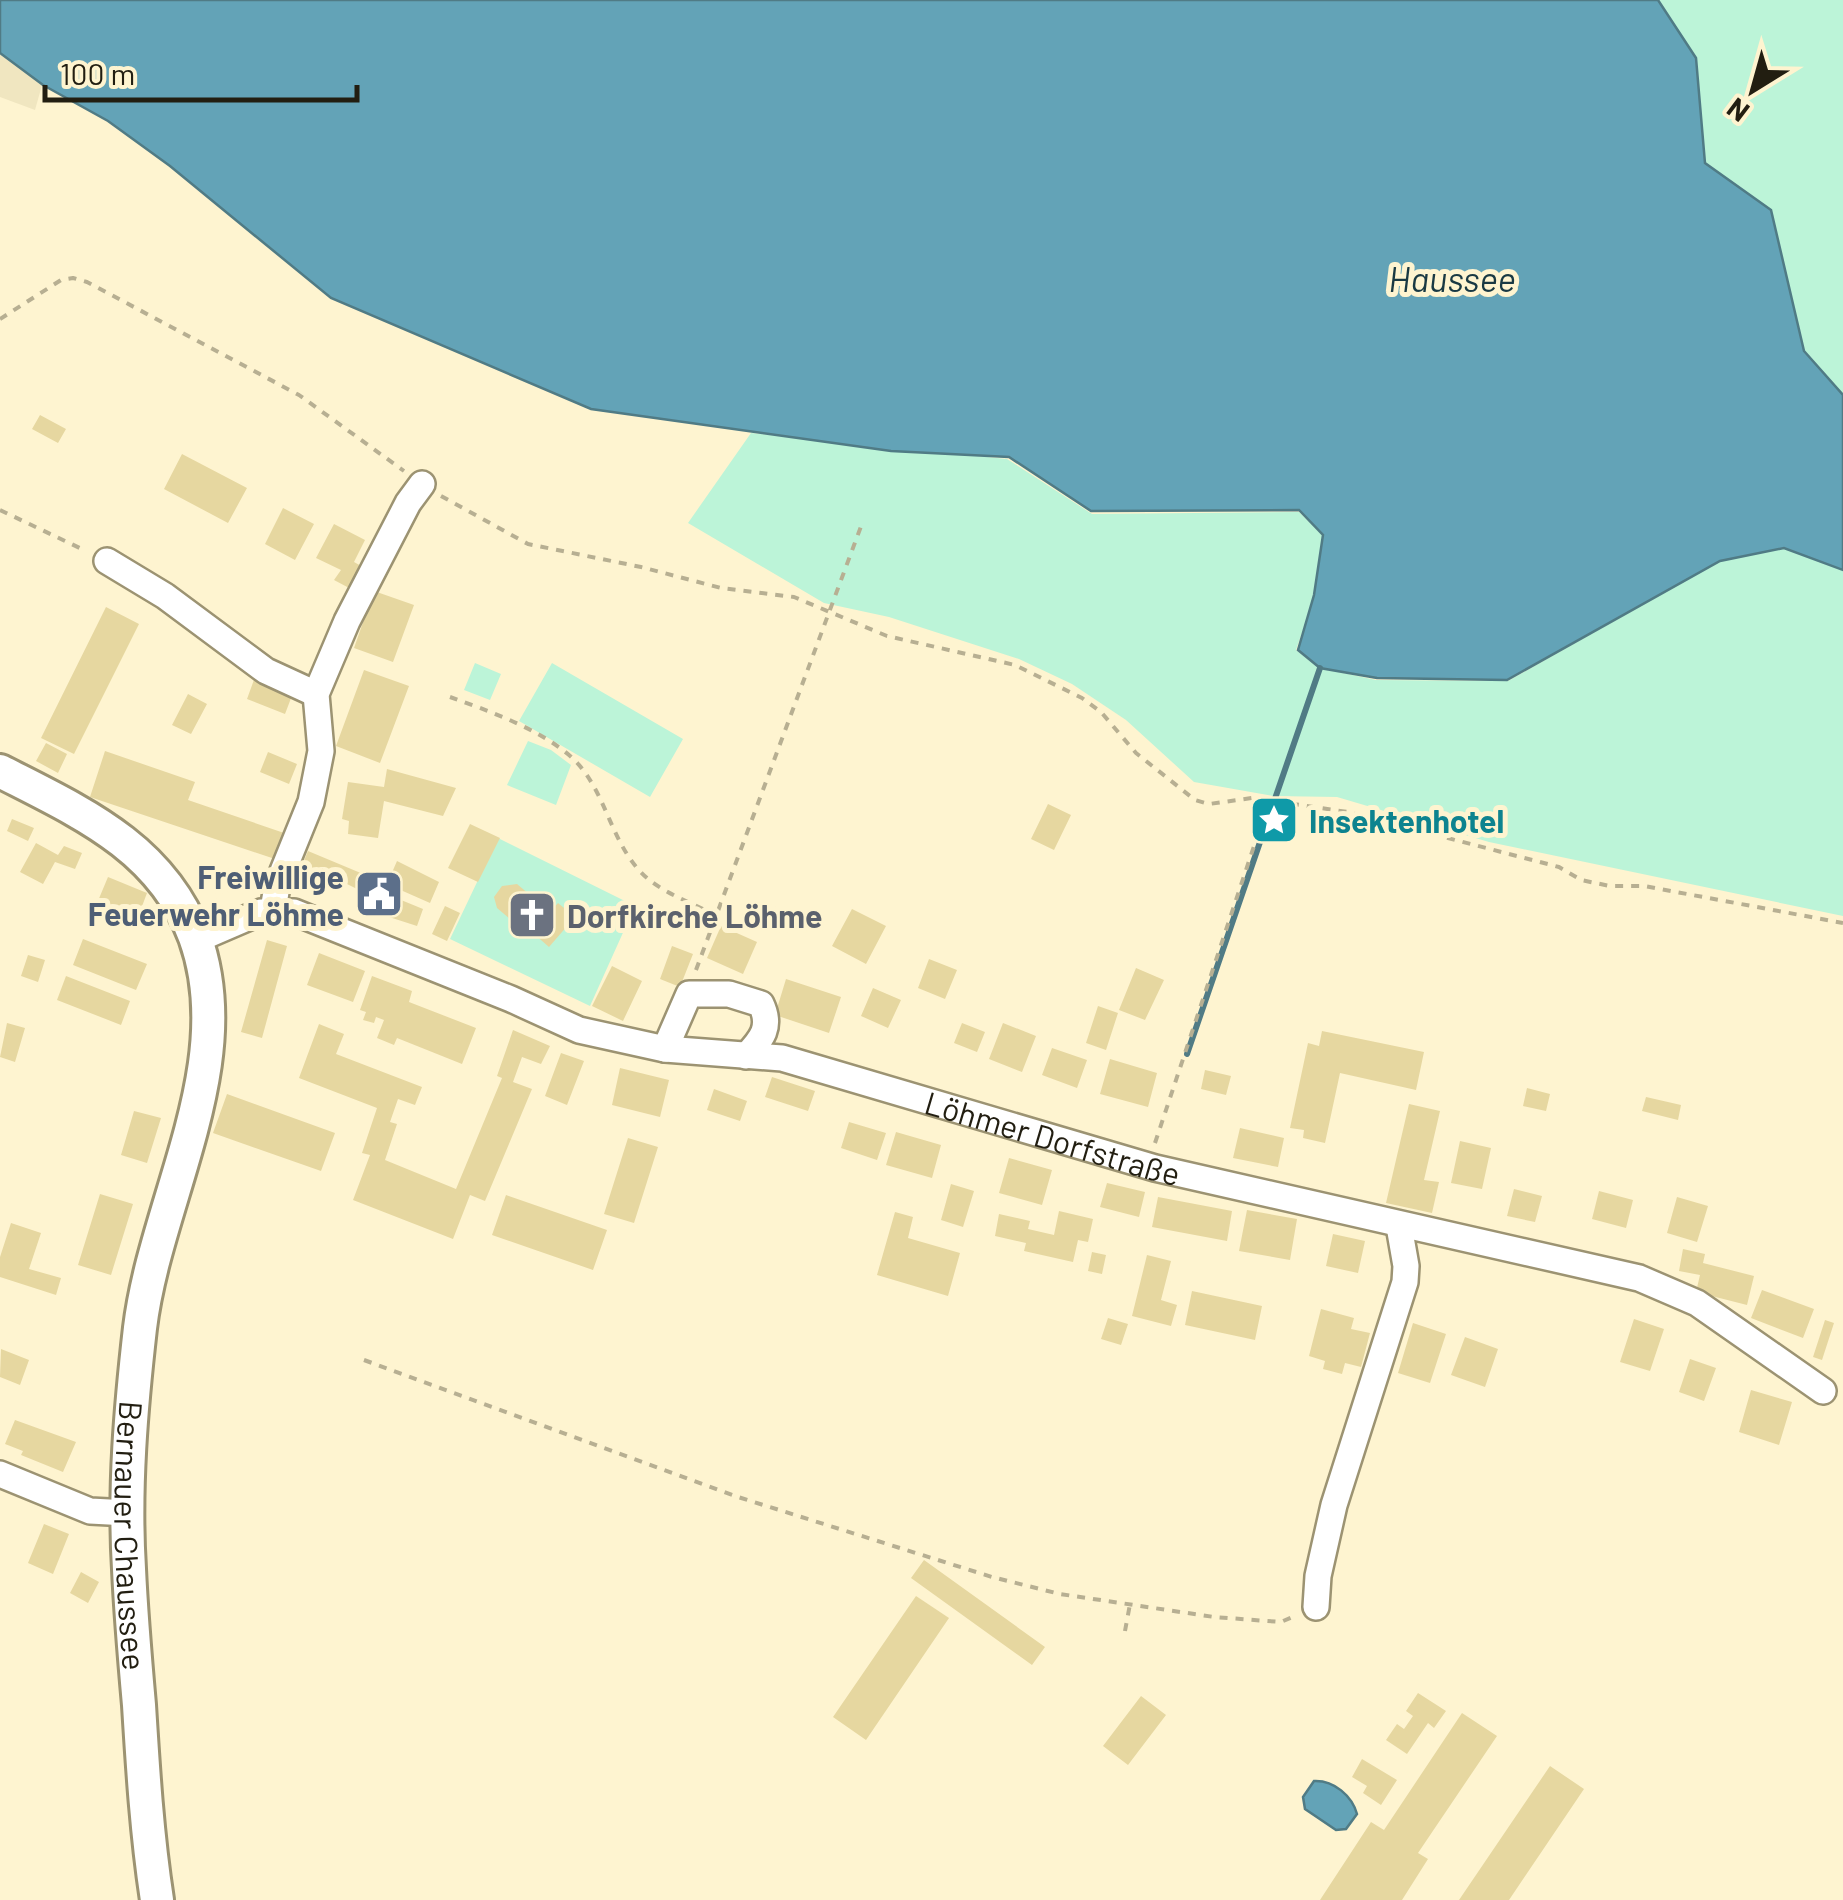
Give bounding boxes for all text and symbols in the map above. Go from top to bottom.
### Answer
scale bar [45,40,358,102]
north arrow [1703,40,1803,140]
text: 100 m [60,55,135,91]
text: N [1720,92,1755,130]
water label: Haussee [1388,257,1516,299]
place icon: Insektenhotel [1248,794,1300,846]
place label: Insektenhotel [1309,801,1504,839]
place label: Freiwillige Feuerwehr Löhme [88,857,344,932]
public building icon: Freiwillige Feuerwehr Löhme [353,868,405,920]
church icon: Dorfkirche Löhme [506,889,558,941]
place label: Dorfkirche Löhme [567,896,822,934]
street label: Löhmer Dorfstraße [921,1082,1184,1192]
street label: Bernauer Chaussee [108,1400,155,1672]

